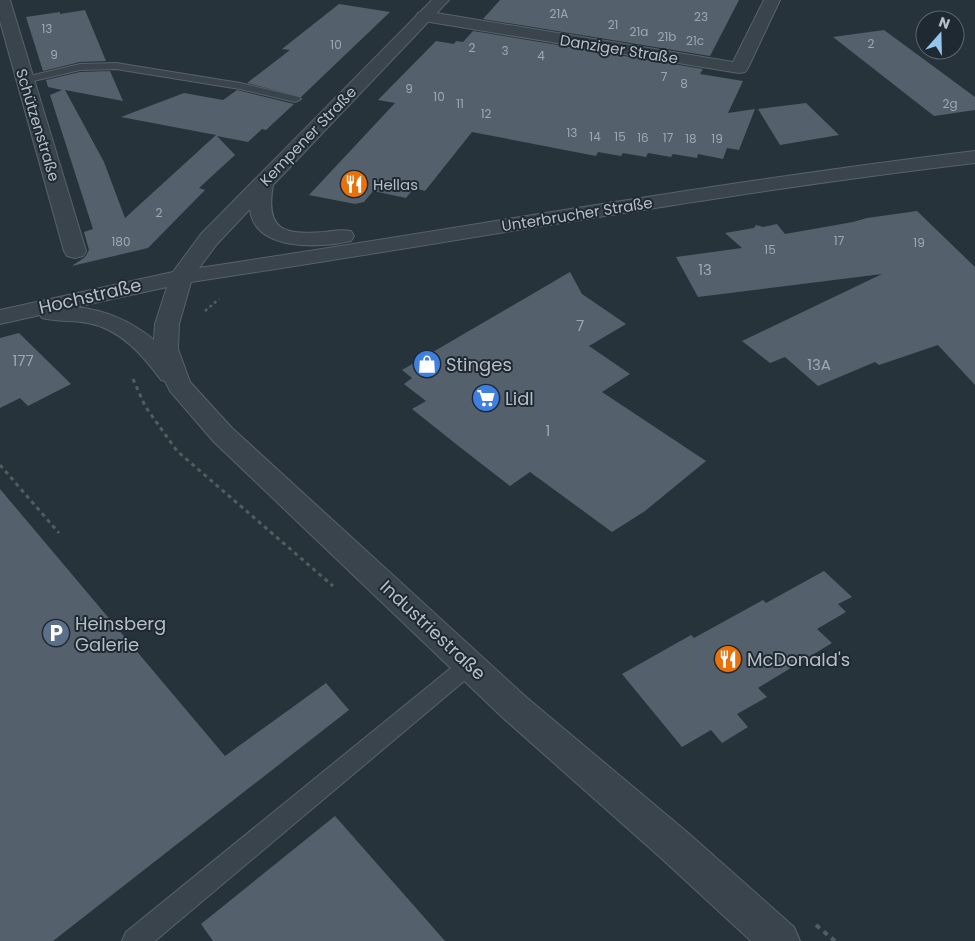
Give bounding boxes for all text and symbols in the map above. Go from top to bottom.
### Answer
house number: 21A [550,5,568,22]
house number: 23 [694,8,708,25]
north arrow [915,10,965,60]
text: N [936,12,953,34]
house number: 21 [608,16,618,33]
house number: 13 [42,20,52,37]
house number: 21a [630,23,648,40]
house number: 21b [658,28,676,45]
street label: Danziger Straße [558,29,680,69]
house number: 21c [686,32,704,49]
house number: 2 [868,35,875,52]
house number: 10 [330,36,342,53]
house number: 2 [469,39,476,56]
house number: 3 [501,42,509,59]
house number: 9 [50,46,58,63]
house number: 4 [537,47,545,64]
street label: Schützenstraße [11,66,65,184]
house number: 7 [661,68,668,85]
house number: 8 [680,75,688,92]
house number: 9 [405,80,413,97]
street label: Kempener Straße [255,82,361,190]
house number: 10 [433,88,445,105]
house number: 11 [456,95,464,112]
house number: 2g [942,95,958,112]
house number: 12 [481,105,491,122]
house number: 13 [567,124,577,141]
house number: 14 [589,128,601,145]
house number: 15 [614,128,626,145]
house number: 16 [637,129,649,146]
house number: 17 [663,129,674,146]
house number: 18 [685,130,697,147]
house number: 19 [711,130,723,147]
restaurant icon: Hellas [339,169,369,199]
place label: Hellas [373,174,418,195]
street label: Unterbrucher Straße [500,192,654,236]
house number: 2 [156,204,163,221]
house number: 17 [834,232,845,249]
house number: 180 [112,233,130,250]
house number: 19 [913,234,925,251]
house number: 15 [764,241,776,258]
house number: 13 [698,259,712,280]
street label: Hochstraße [36,272,144,320]
house number: 7 [576,315,584,336]
shop icon: Stinges [412,349,442,379]
house number: 177 [12,350,34,371]
place label: Stinges [446,352,512,377]
house number: 13A [807,354,831,375]
supermarket icon: Lidl [471,383,501,413]
place label: Lidl [505,386,534,411]
house number: 1 [546,420,550,441]
street label: Industriestraße [375,574,491,686]
place label: Heinsberg Galerie [75,611,166,657]
parking icon: Heinsberg Galerie [41,618,71,648]
restaurant icon: McDonald's [713,644,743,674]
place label: McDonald's [747,647,850,672]

